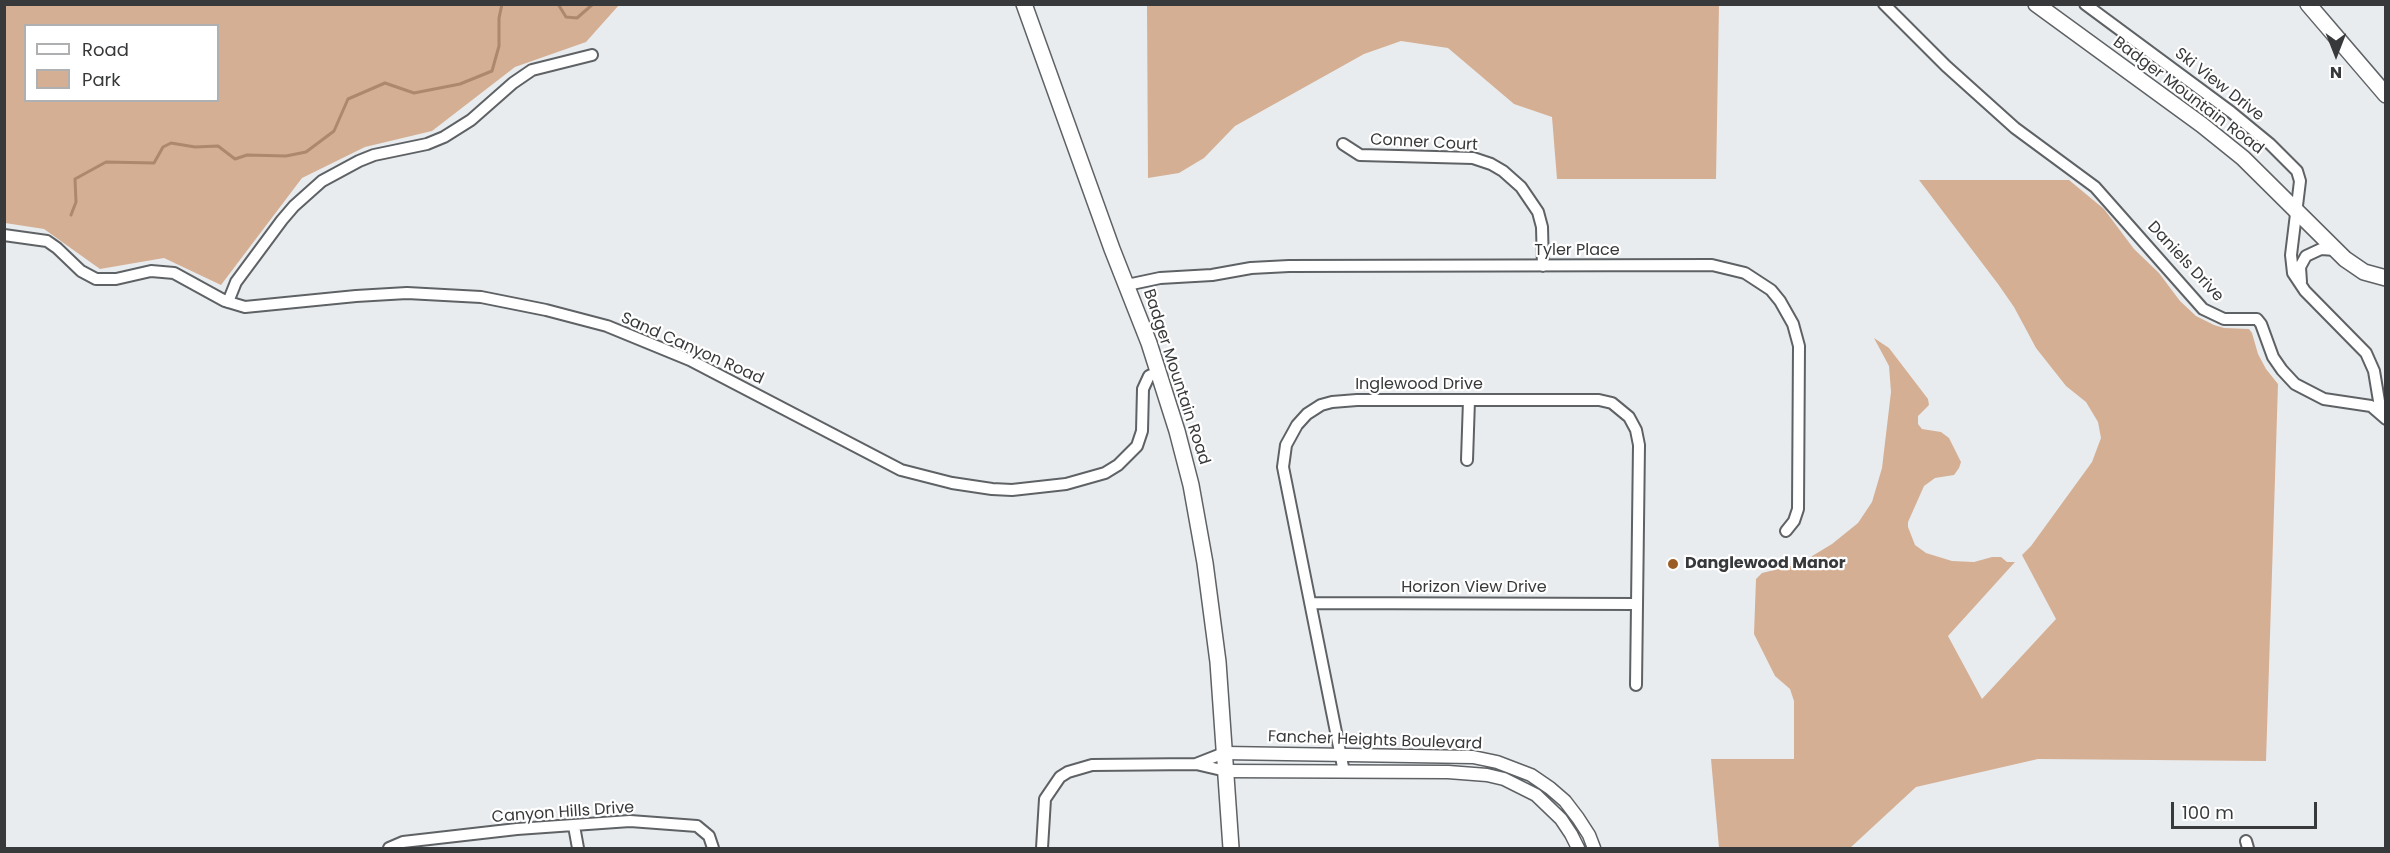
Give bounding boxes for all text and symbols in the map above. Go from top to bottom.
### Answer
legend [24,24,219,102]
north arrow [2306,24,2366,84]
street label: Badger Mountain Road [2109,33,2267,159]
text: Road [82,37,129,62]
street label: Ski View Drive [2171,44,2267,126]
text: N [2330,61,2342,84]
text: Park [82,67,121,92]
street label: Conner Court [1370,131,1478,155]
street label: Daniels Drive [2143,218,2227,306]
street label: Tyler Place [1534,241,1620,261]
street label: Badger Mountain Road [1139,287,1213,467]
street label: Sand Canyon Road [618,309,766,389]
street label: Inglewood Drive [1355,375,1483,395]
place label: Danglewood Manor [1685,554,1846,574]
marker: Danglewood Manor [1666,557,1680,571]
street label: Horizon View Drive [1401,578,1547,598]
street label: Fancher Heights Boulevard [1268,728,1482,754]
scale bar [2174,790,2320,828]
street label: Canyon Hills Drive [491,798,635,828]
text: 100 m [2182,800,2234,825]

